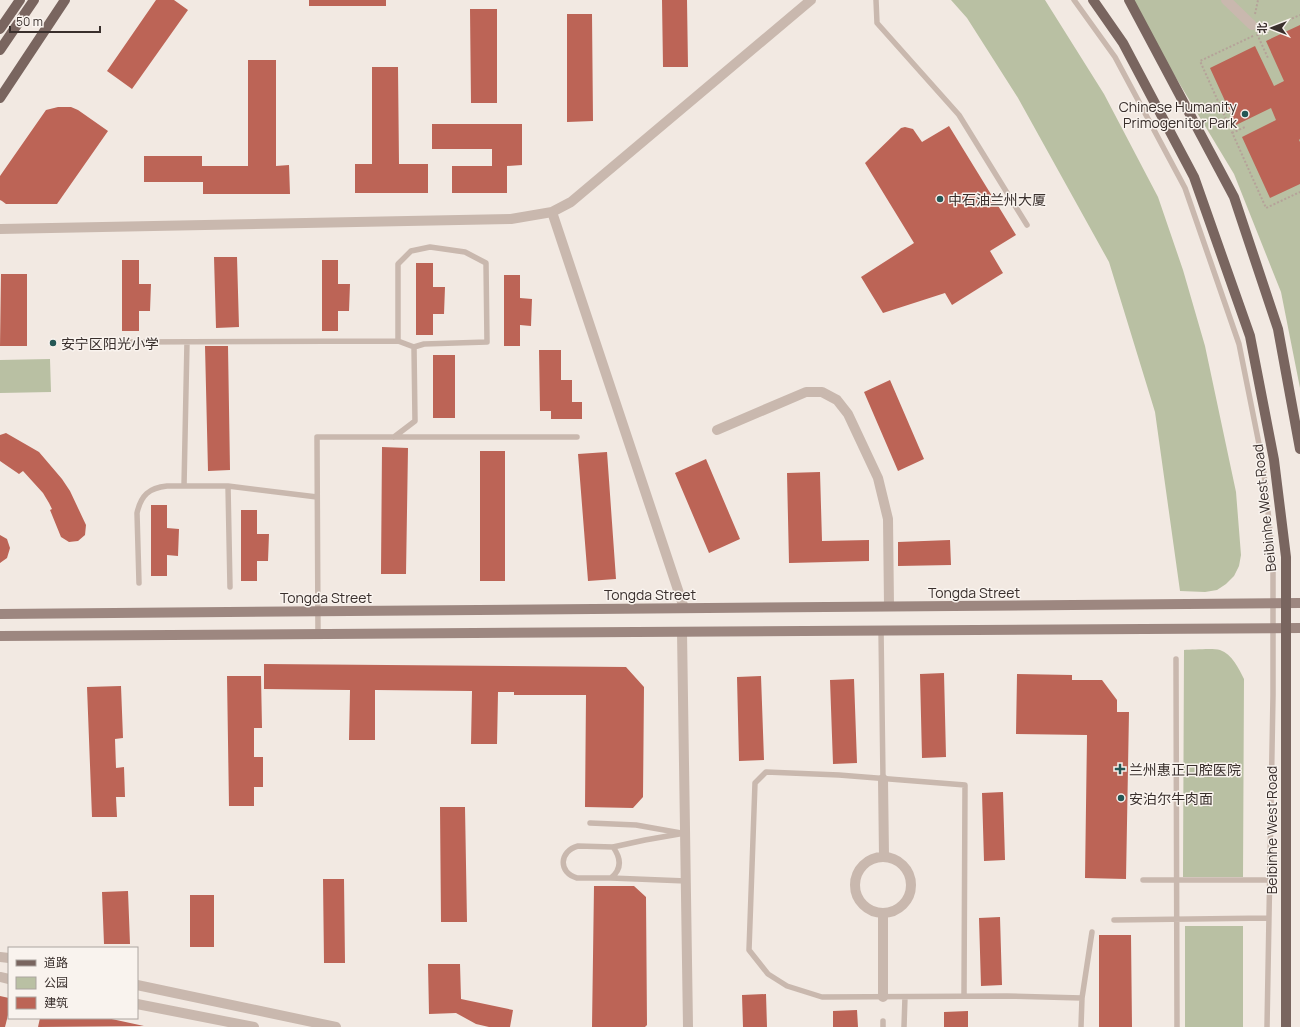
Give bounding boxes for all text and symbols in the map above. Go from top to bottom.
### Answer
scale bar [10,8,100,34]
north arrow [1252,8,1292,48]
text: 50 m [16,13,43,30]
text: 北 [1254,23,1269,34]
place label: Chinese Humanity Primogenitor Park [1119,97,1238,132]
marker: Chinese Humanity Primogenitor Park [1240,109,1250,119]
place label: 中石油兰州大厦 [948,190,1046,209]
marker: 中石油兰州大厦 [935,194,945,204]
place label: 安宁区阳光小学 [61,334,159,353]
marker: 安宁区阳光小学 [48,338,58,348]
street label: Beibinhe West Road [1248,443,1280,573]
street label: Tongda Street [928,583,1020,602]
street label: Tongda Street [604,585,696,604]
street label: Tongda Street [280,588,372,607]
place label: 兰州惠正口腔医院 [1129,760,1241,779]
marker: 兰州惠正口腔医院 [1114,763,1126,775]
street label: Beibinhe West Road [1262,766,1281,894]
place label: 安泊尔牛肉面 [1129,789,1213,808]
marker: 安泊尔牛肉面 [1116,793,1126,803]
legend [8,947,138,1019]
text: 道路 [44,954,68,971]
text: 公园 [44,974,68,991]
text: 建筑 [44,994,68,1011]

